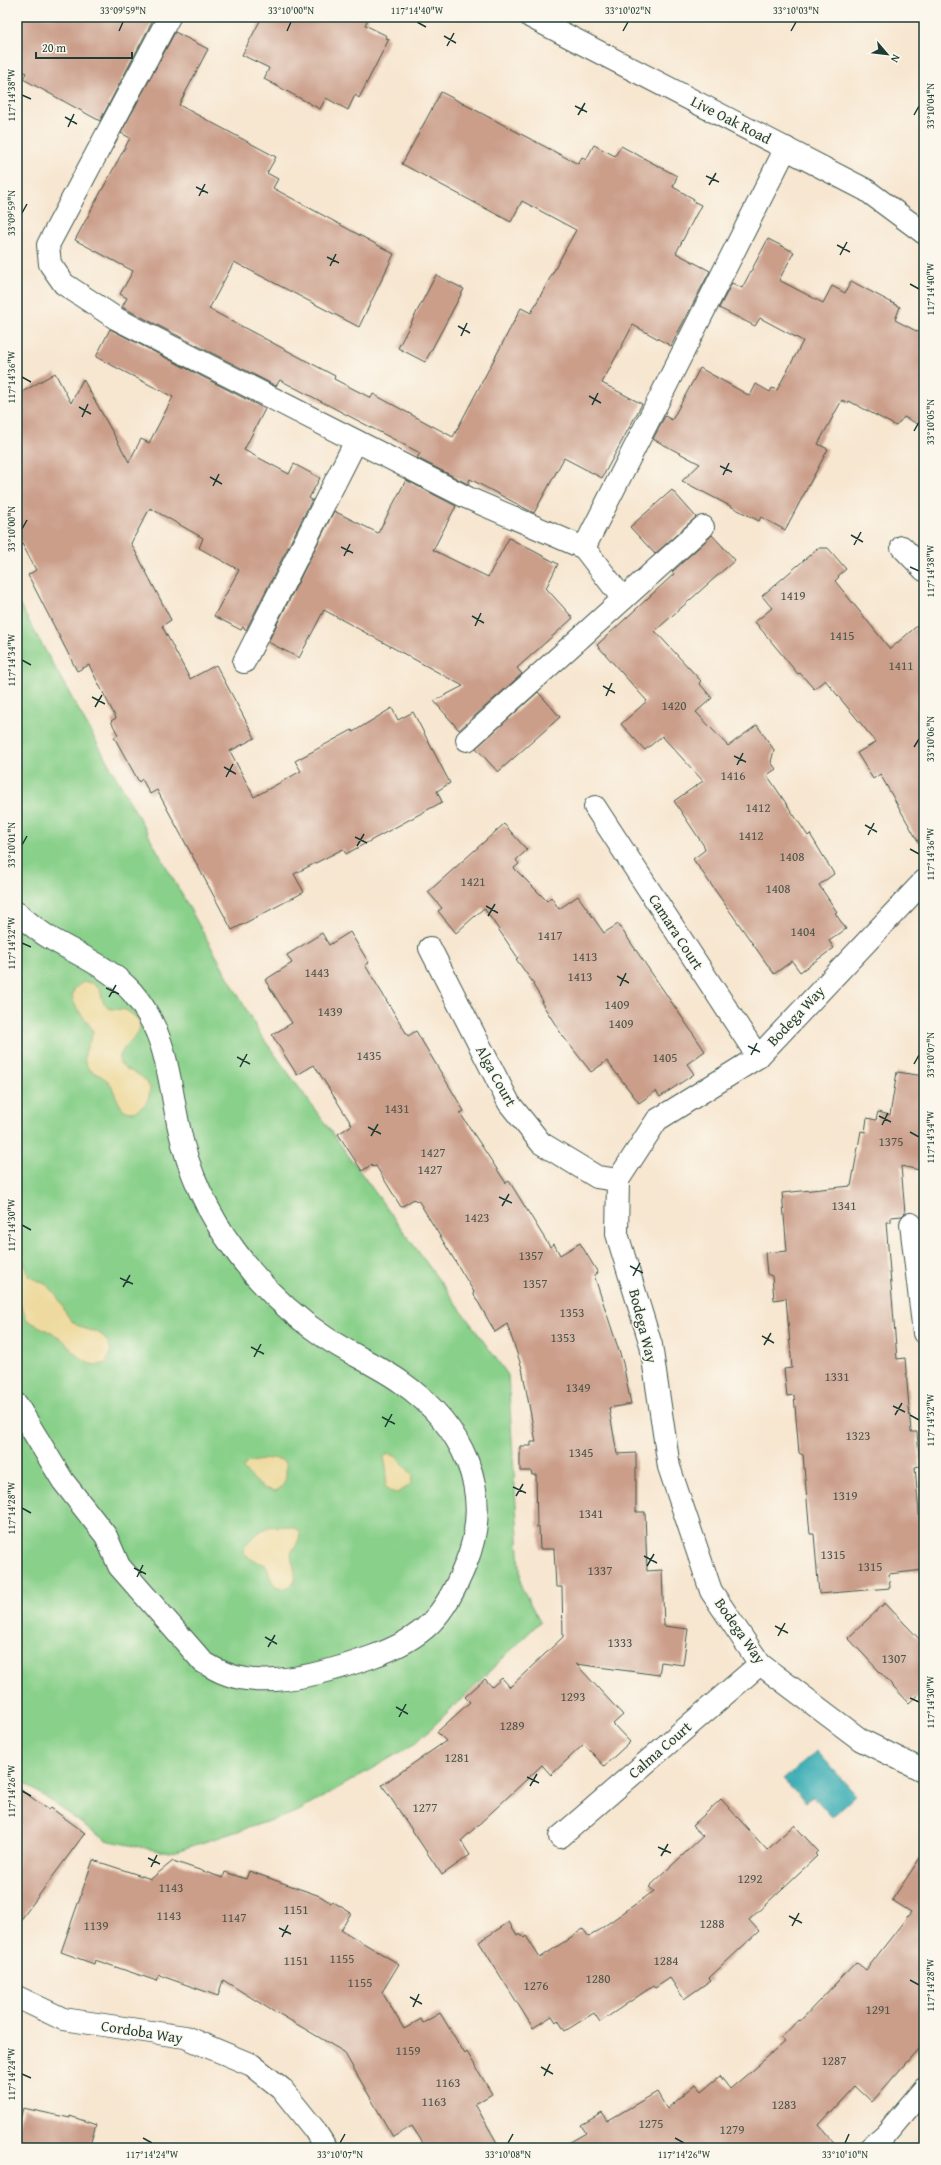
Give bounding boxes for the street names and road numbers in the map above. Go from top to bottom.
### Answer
street label: Live Oak Road [687,90,775,149]
street label: Camara Court [644,890,709,974]
street label: Bodega Way [762,980,830,1051]
street label: Alga Court [471,1042,522,1111]
street label: Bodega Way [624,1287,663,1366]
street label: Bodega Way [710,1594,771,1668]
street label: Calma Court [624,1716,696,1783]
street label: Cordoba Way [100,2015,185,2048]

